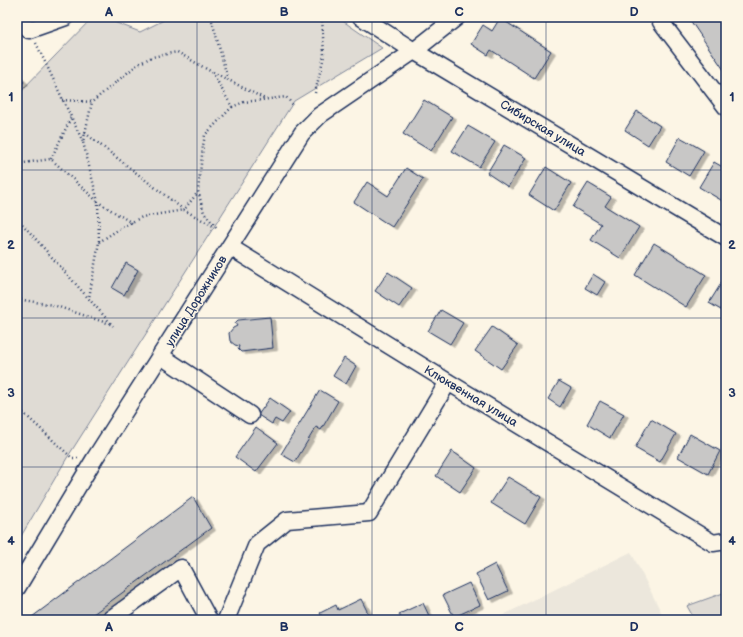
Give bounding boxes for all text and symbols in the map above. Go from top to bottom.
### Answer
text: A [104,4,113,20]
text: B [279,4,289,20]
text: C [454,4,464,20]
text: D [629,4,639,20]
text: 1 [8,89,14,105]
text: 1 [729,89,735,105]
street label: Сибирская улица [497,97,588,160]
text: 2 [7,237,15,253]
text: 2 [728,237,736,253]
street label: улица Дорожников [162,252,231,350]
street label: Клюквенная улица [421,363,520,430]
text: 3 [7,385,15,401]
text: 3 [728,385,736,401]
text: 4 [7,533,15,549]
text: 4 [728,533,736,549]
text: A [104,619,113,635]
text: B [279,619,289,635]
text: C [454,619,464,635]
text: D [629,619,639,635]

